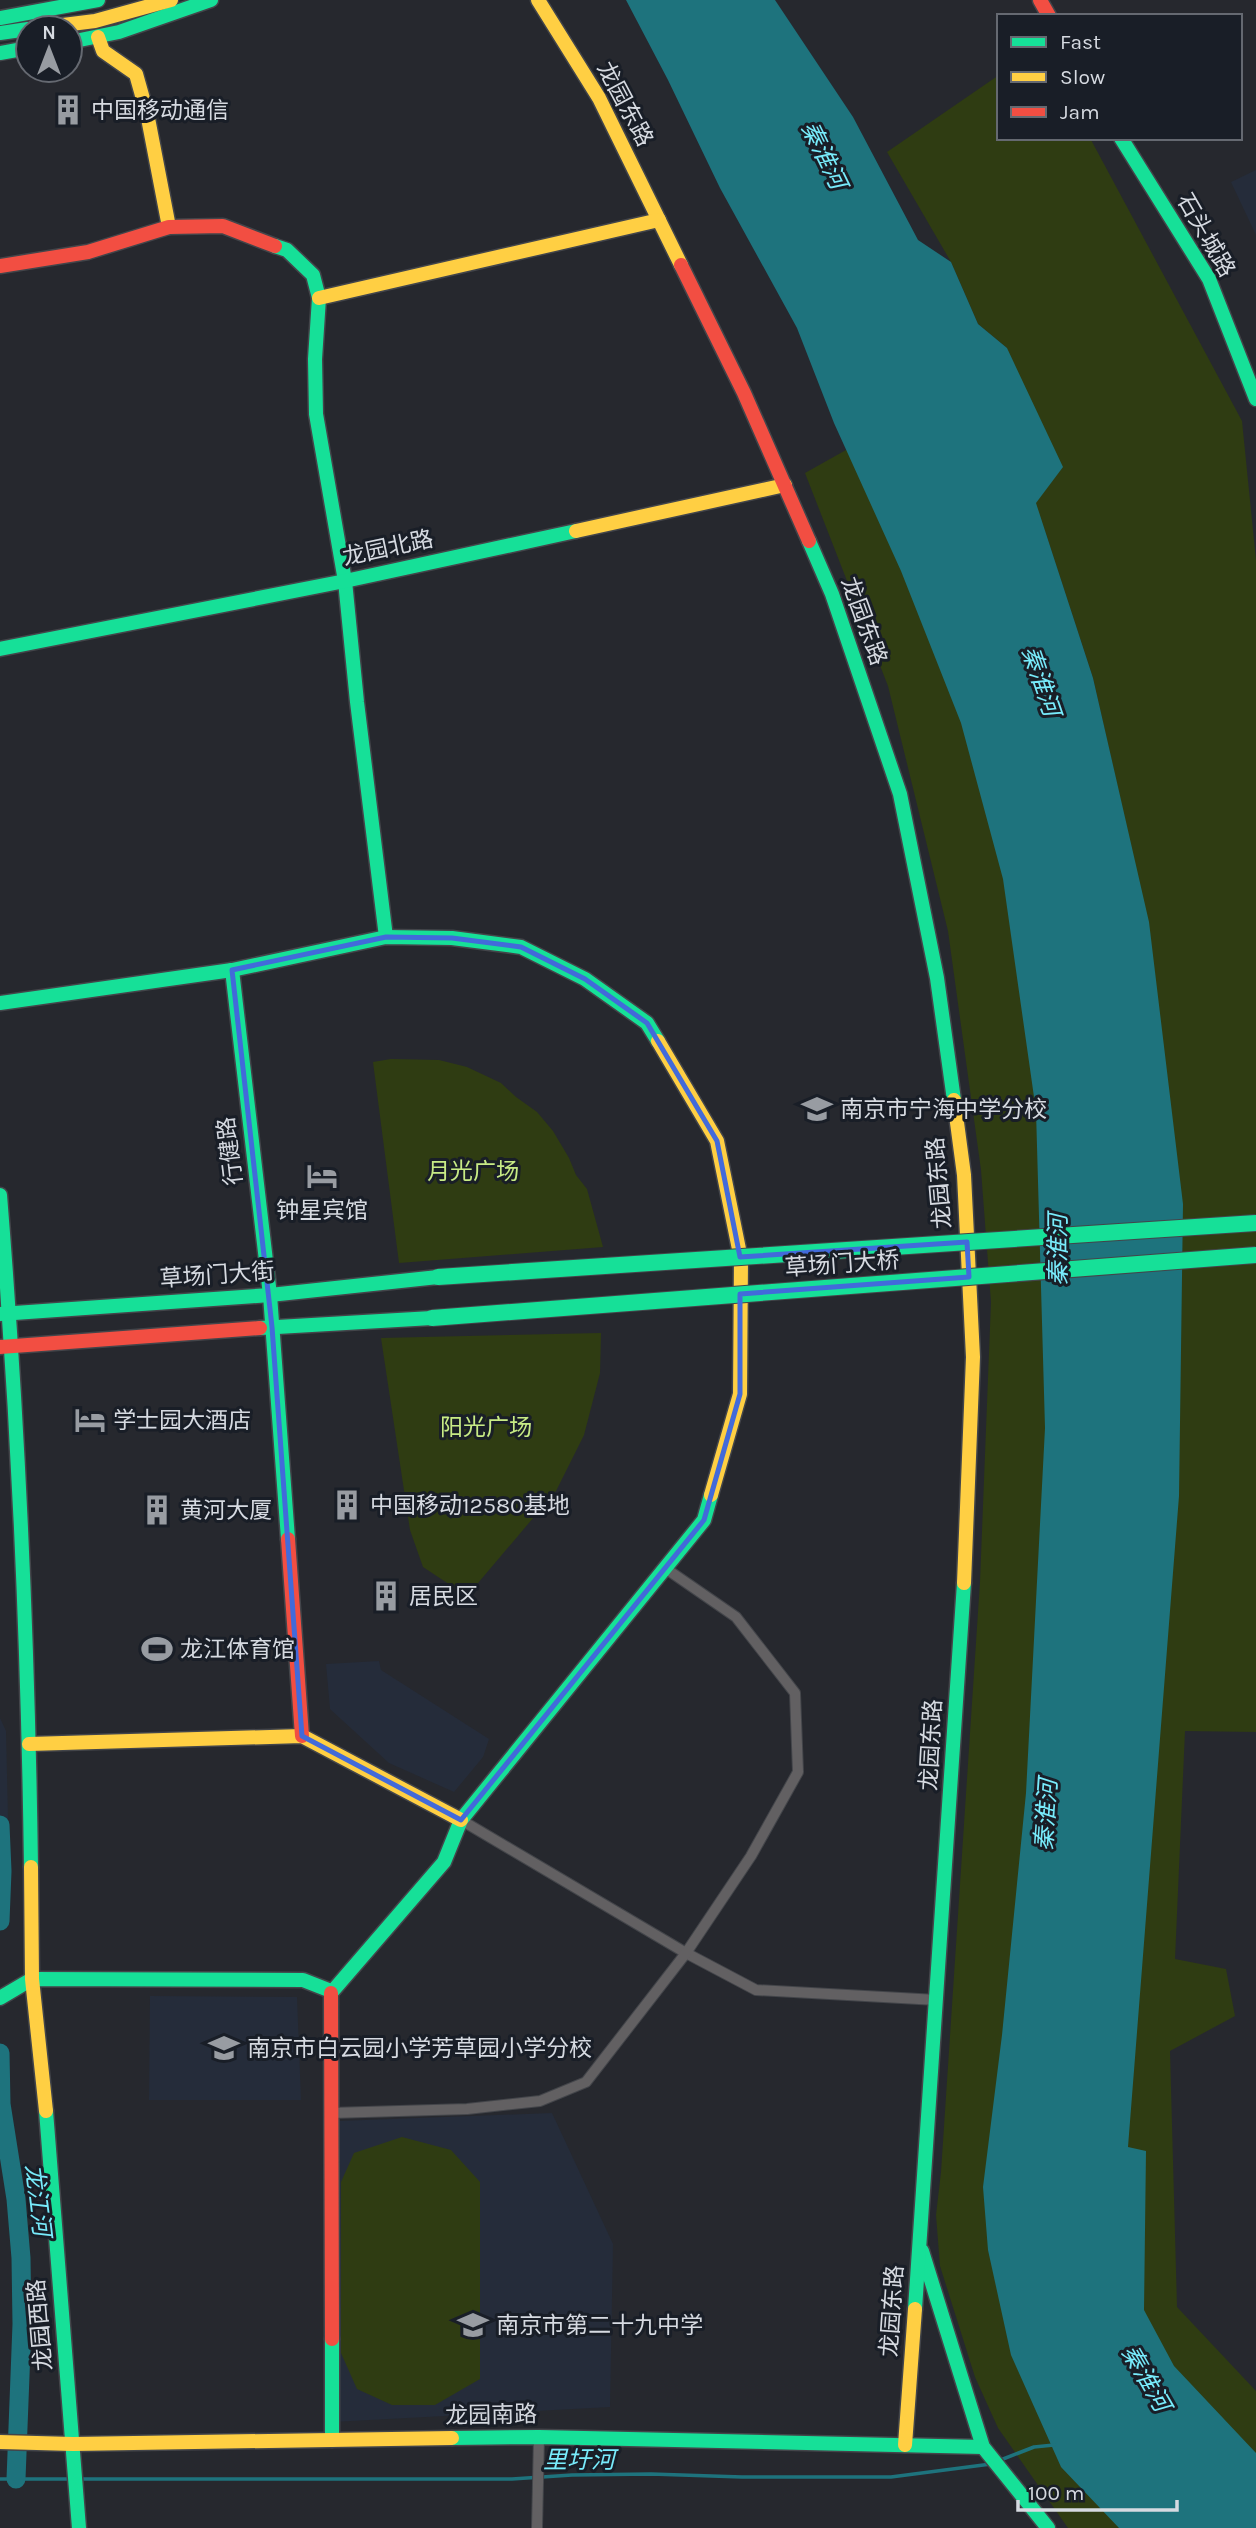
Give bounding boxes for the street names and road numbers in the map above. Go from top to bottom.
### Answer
street label: 龙园东路 [591,57,659,151]
street label: 石头城路 [1171,188,1241,282]
street label: 龙园北路 [340,525,436,571]
street label: 龙园东路 [836,573,892,669]
street label: 行健路 [212,1115,248,1187]
street label: 龙园东路 [922,1136,956,1230]
street label: 草场门大桥 [784,1247,900,1281]
street label: 草场门大街 [159,1258,275,1292]
street label: 龙园东路 [915,1698,947,1792]
street label: 龙园东路 [875,2264,909,2358]
street label: 龙园西路 [23,2278,57,2372]
street label: 龙园南路 [445,2401,537,2429]

